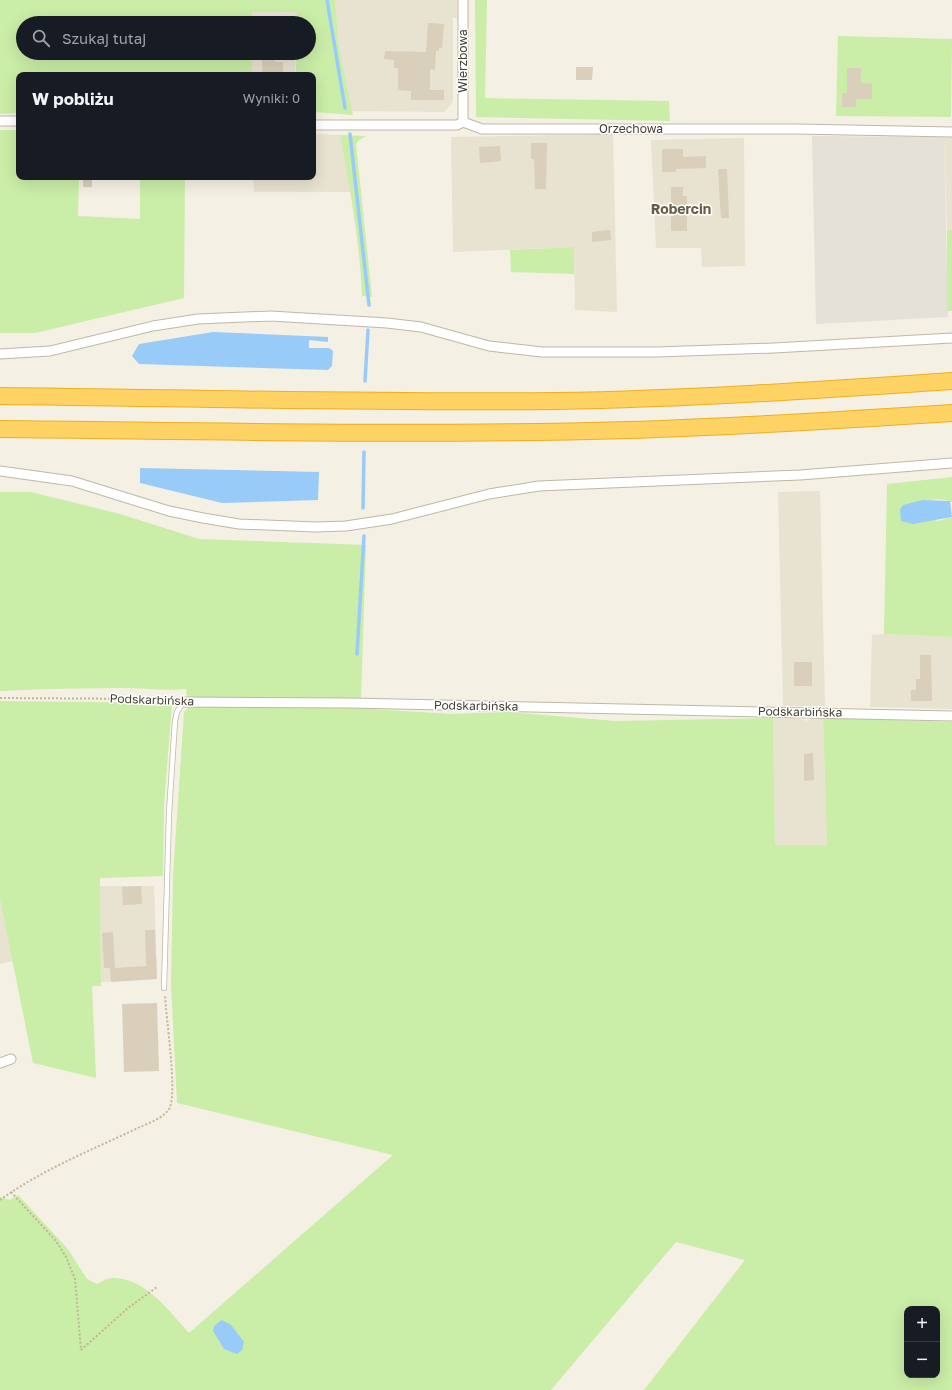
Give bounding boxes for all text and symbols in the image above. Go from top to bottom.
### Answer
search box [16,16,316,60]
icon: search [30,27,52,49]
text: Szukaj tutaj [62,29,146,47]
street label: Wierzbowa [455,29,470,93]
text: W pobliżu [32,88,114,109]
text: Wyniki: 0 [243,90,300,106]
street label: Orzechowa [599,121,663,136]
district label: Robercin [651,200,711,217]
street label: Podskarbińska [109,691,195,708]
street label: Podskarbińska [434,697,518,714]
street label: Podskarbińska [758,703,842,720]
map controls [904,1306,940,1378]
button: + [904,1306,940,1342]
button: − [904,1342,940,1378]

